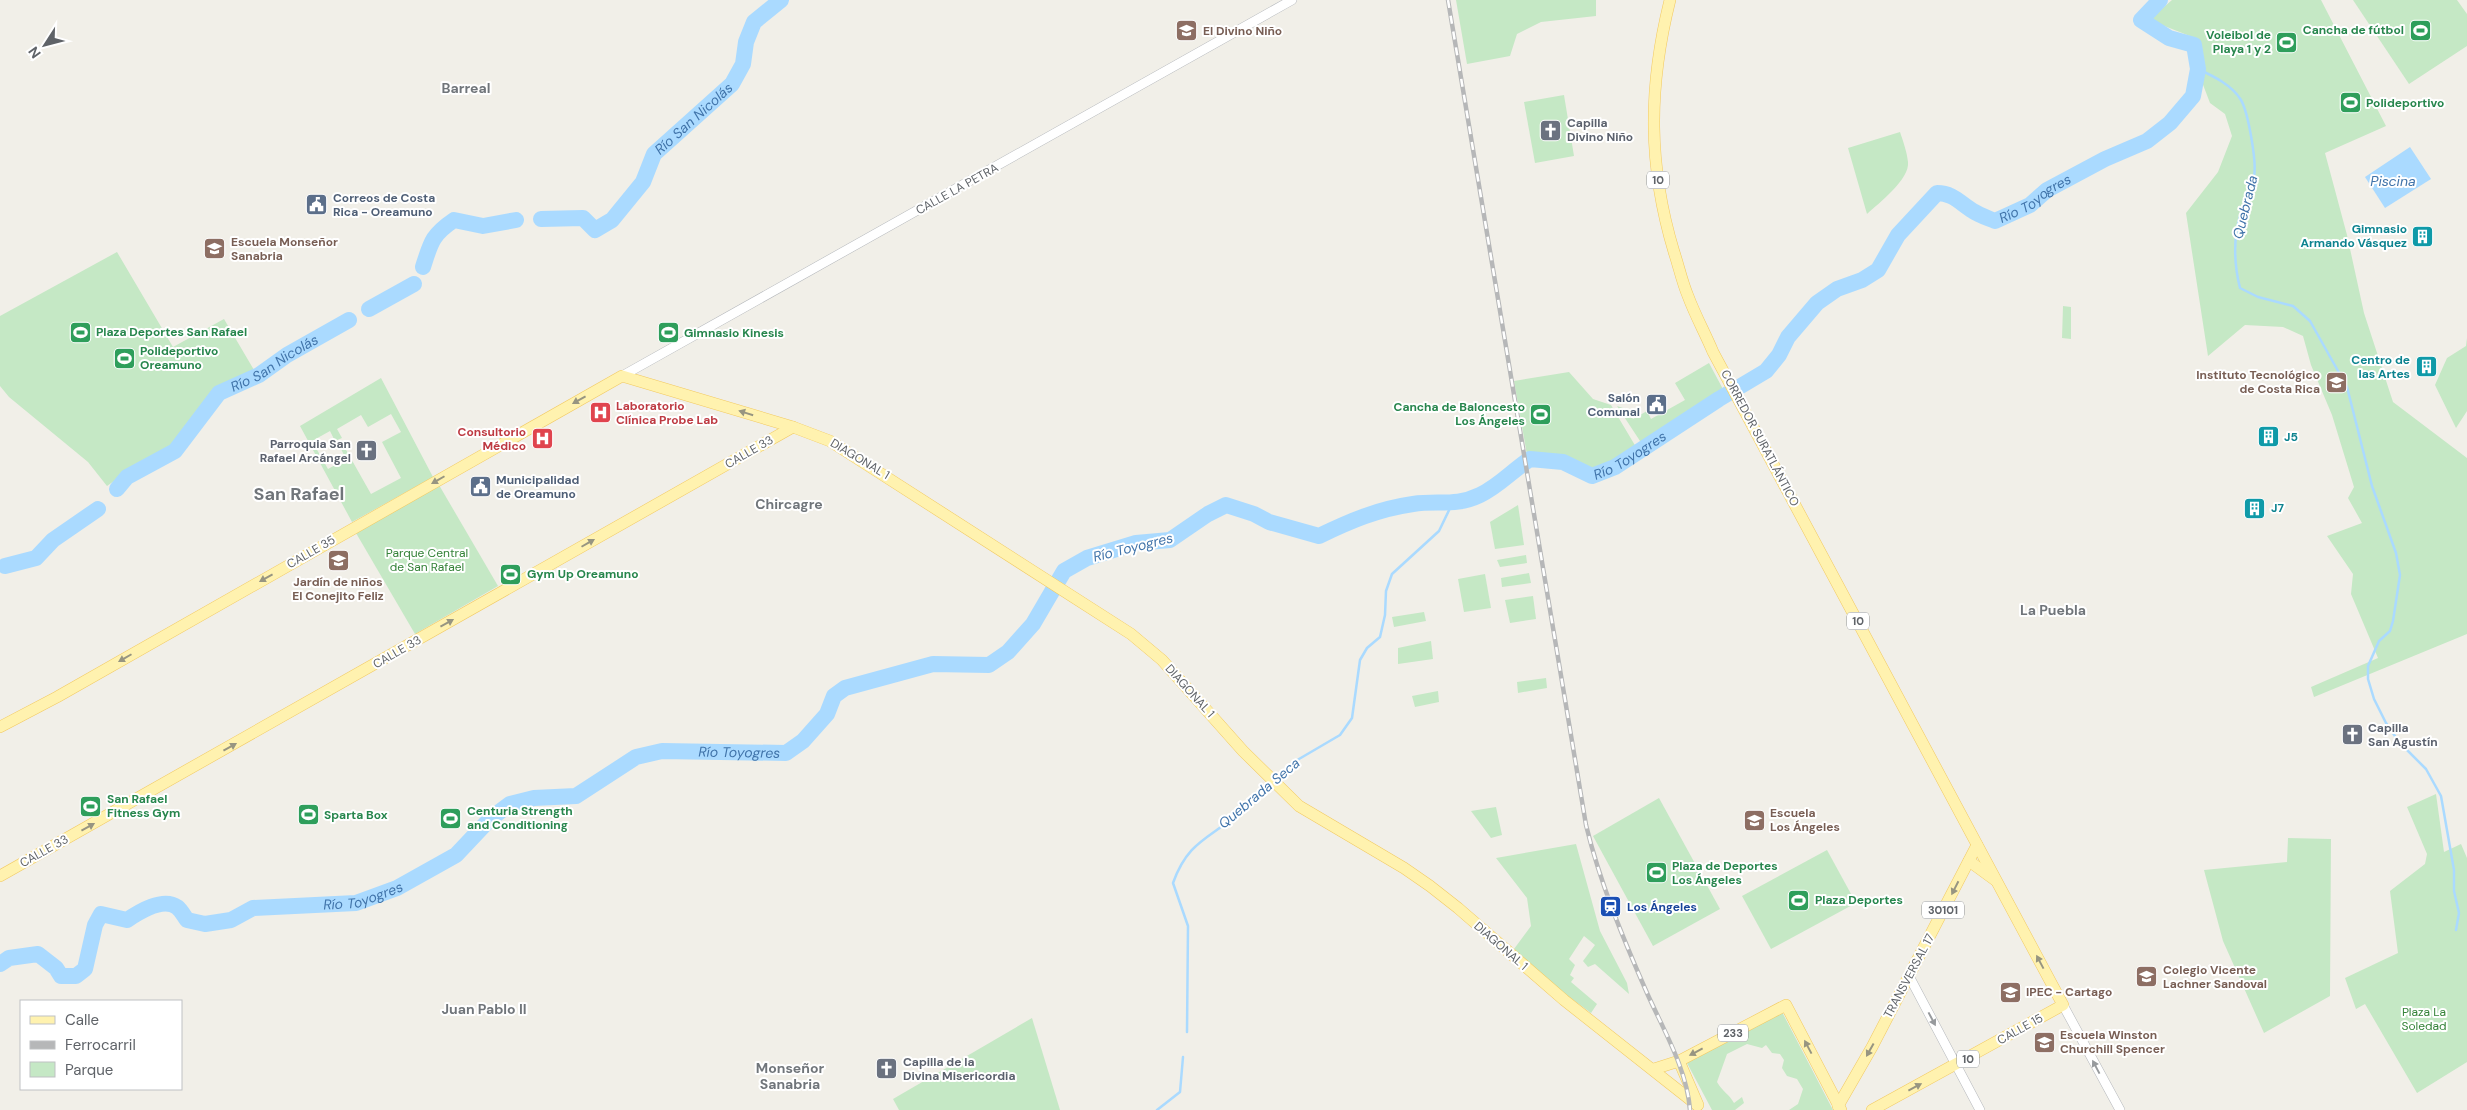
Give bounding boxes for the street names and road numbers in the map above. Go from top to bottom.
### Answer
street label: CALLE LA PETRA [913,160,1001,218]
road number: 10 [1647,172,1669,188]
street label: CORREDOR SURATLÁNTICO [1717,367,1803,509]
street label: CALLE 33 [722,432,776,472]
street label: DIAGONAL 1 [827,435,893,483]
street label: CALLE 35 [284,532,338,572]
road number: 10 [1847,612,1869,630]
street label: CALLE 33 [370,632,424,672]
street label: DIAGONAL 1 [1162,661,1218,721]
street label: CALLE 33 [17,831,71,871]
road number: 30101 [1922,902,1964,918]
street label: DIAGONAL 1 [1471,918,1531,974]
street label: TRANSVERSAL 17 [1880,931,1938,1021]
street label: CALLE 15 [1994,1010,2046,1048]
road number: 233 [1718,1024,1748,1042]
road number: 10 [1957,1050,1979,1068]

